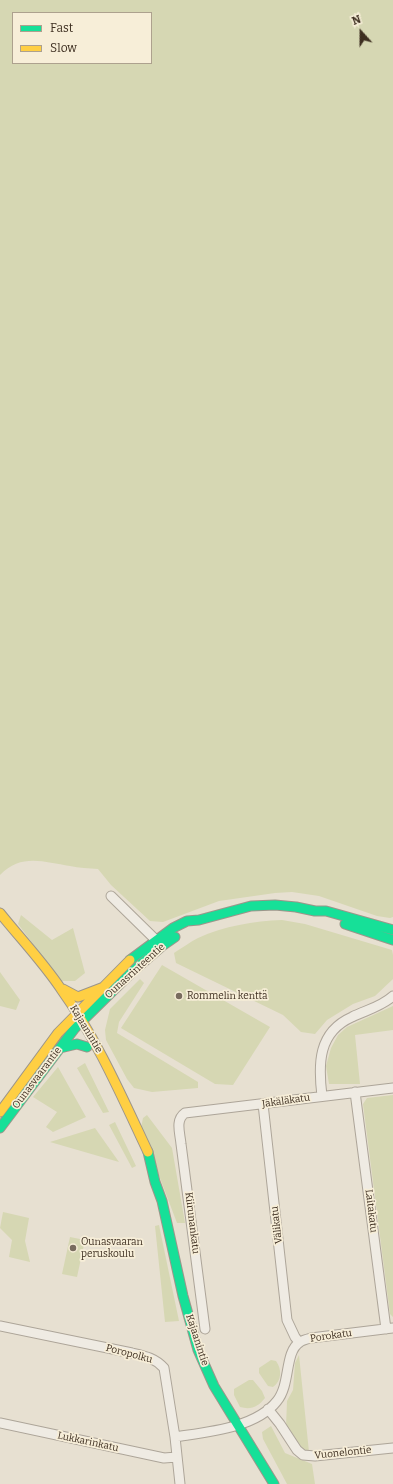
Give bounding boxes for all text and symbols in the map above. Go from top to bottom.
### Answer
legend [12,12,152,64]
north arrow [341,12,381,52]
text: N [350,13,363,28]
text: Fast [50,21,73,35]
text: Slow [50,41,77,55]
street label: Ounasrinteentie [103,941,167,1001]
place label: Rommelin kenttä [187,990,268,1002]
marker: Rommelin kenttä [174,991,184,1001]
street label: Kajaanintie [67,1003,105,1055]
street label: Ounasvaarantie [10,1045,64,1111]
street label: Jäkäläkatu [261,1092,311,1110]
street label: Laitakatu [362,1189,380,1233]
street label: Kiirunankatu [182,1191,202,1255]
street label: Välikatu [269,1205,285,1245]
place label: Ounasvaaran peruskoulu [81,1236,143,1260]
marker: Ounasvaaran peruskoulu [68,1243,78,1253]
street label: Kajaanintie [183,1313,211,1367]
street label: Porokatu [309,1327,353,1345]
street label: Poropolku [104,1342,154,1366]
street label: Lukkarinkatu [56,1430,120,1454]
street label: Vuonelontie [314,1444,372,1462]

